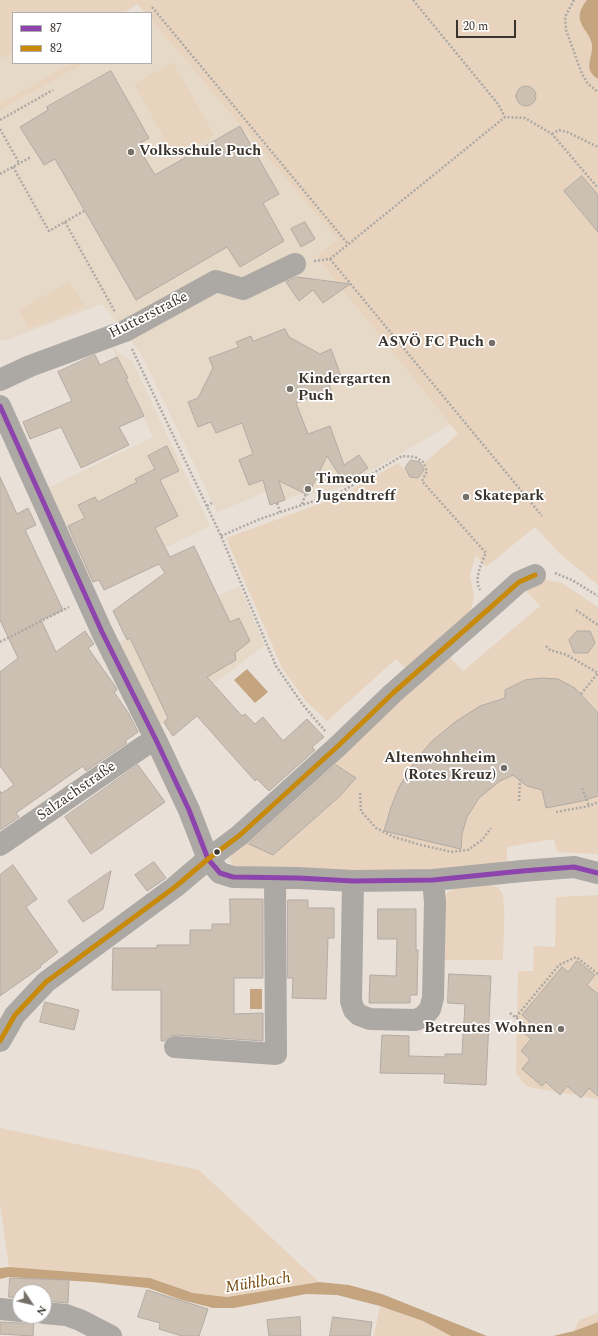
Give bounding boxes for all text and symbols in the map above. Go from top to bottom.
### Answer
legend [12,12,152,64]
scale bar [458,12,518,38]
text: 20 m [463,17,488,36]
text: 87 [50,19,62,38]
text: 82 [50,39,62,58]
place label: Volksschule Puch [139,143,261,161]
marker: Volksschule Puch [126,147,136,157]
street label: Hutterstraße [107,288,191,344]
place label: ASVÖ FC Puch [378,334,484,352]
marker: ASVÖ FC Puch [487,338,497,348]
place label: Kindergarten Puch [298,371,391,406]
marker: Kindergarten Puch [285,384,295,394]
place label: Timeout Jugendtreff [316,471,395,506]
marker: Timeout Jugendtreff [303,484,313,494]
place label: Skatepark [474,488,544,506]
marker: Skatepark [461,492,471,502]
place label: Altenwohnheim (Rotes Kreuz) [384,750,496,785]
street label: Salzachstraße [34,758,120,826]
marker: Altenwohnheim (Rotes Kreuz) [499,763,509,773]
unlabelled marker [212,847,222,857]
place label: Betreutes Wohnen [424,1020,553,1038]
marker: Betreutes Wohnen [556,1024,566,1034]
water label: Mühlbach [224,1269,292,1299]
north arrow [12,1284,52,1324]
text: N [32,1302,51,1319]

